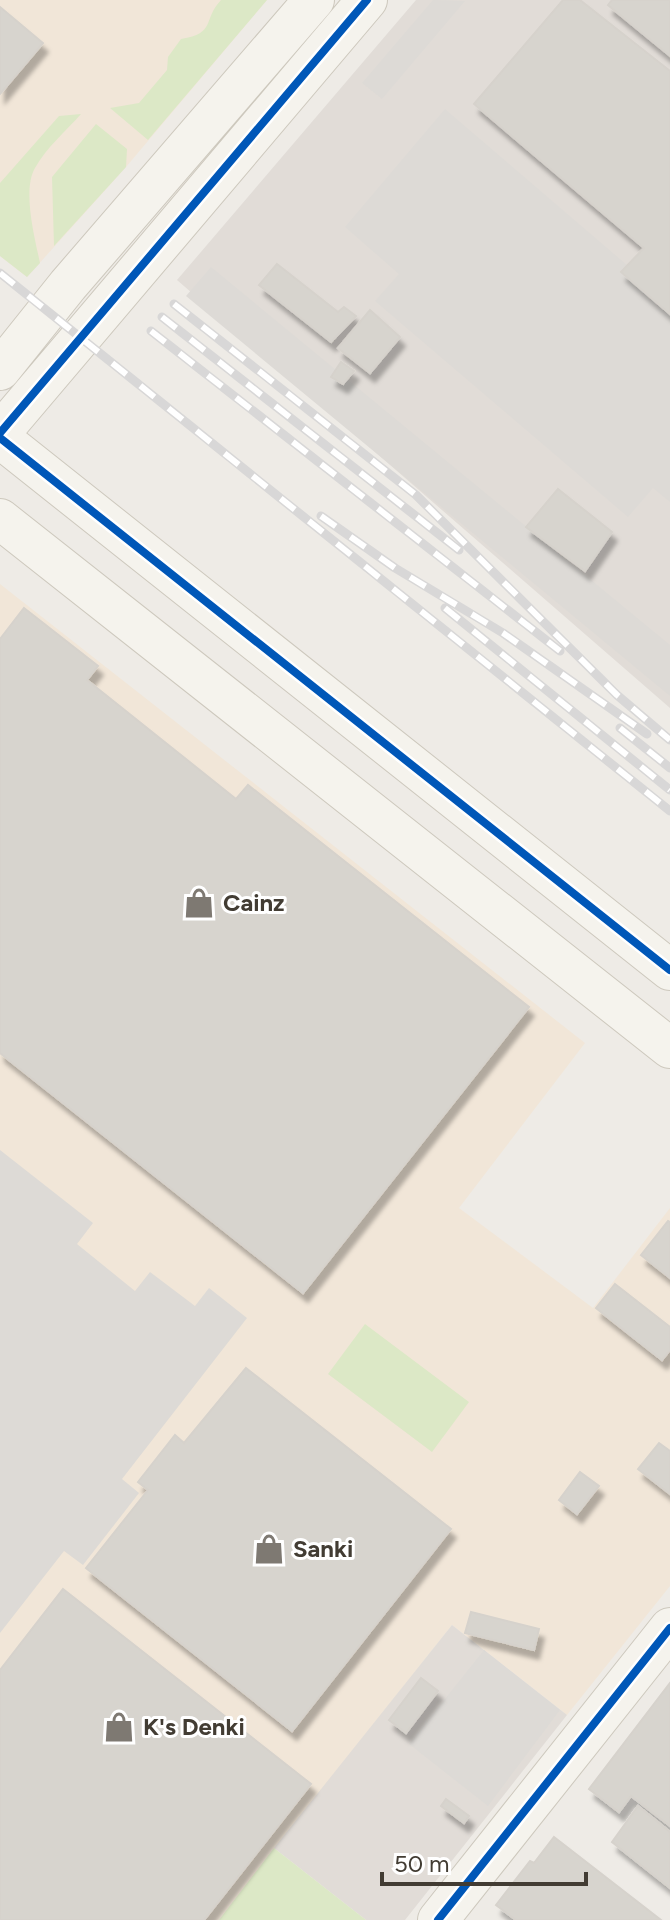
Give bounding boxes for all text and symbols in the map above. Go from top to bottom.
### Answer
shop icon: Cainz [182,886,216,920]
place label: Cainz [223,888,285,917]
shop icon: Sanki [252,1532,286,1566]
place label: Sanki [293,1534,353,1563]
shop icon: K's Denki [102,1710,136,1744]
place label: K's Denki [143,1712,245,1741]
scale bar [382,1836,586,1886]
text: 50 m [394,1849,450,1878]

